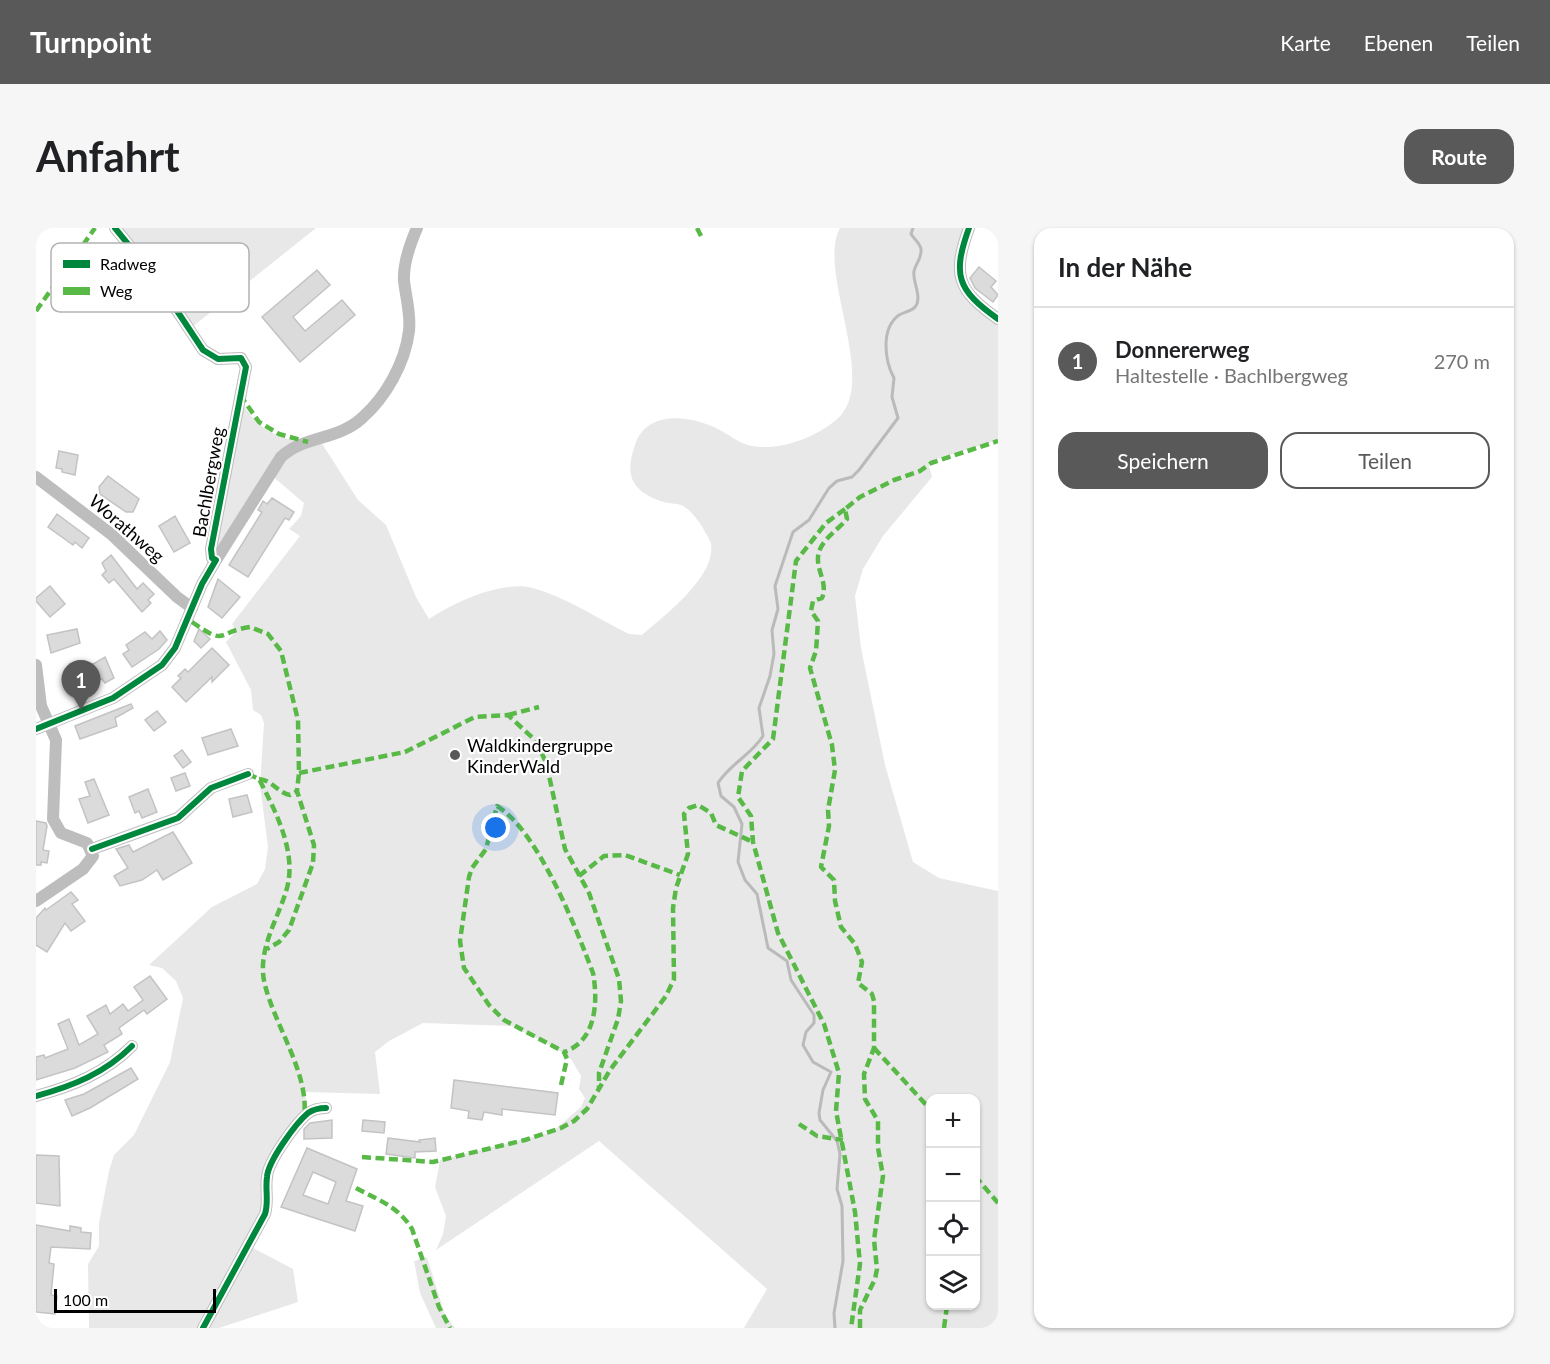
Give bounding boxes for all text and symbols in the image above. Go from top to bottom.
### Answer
text: Turnpoint [30,25,151,59]
text: Karte [1280,30,1331,55]
text: Ebenen [1364,30,1433,55]
text: Teilen [1466,30,1520,55]
button: Route [1404,129,1514,184]
text: Anfahrt [36,131,180,181]
legend [51,243,249,312]
text: In der Nähe [1058,251,1192,283]
text: Radweg [100,254,156,273]
text: Weg [100,281,132,300]
text: Donnererweg [1115,336,1249,363]
text: 1 [1072,349,1083,373]
text: 270 m [1434,349,1490,373]
text: Haltestelle · Bachlbergweg [1115,363,1348,387]
street label: Bachlbergweg [187,425,229,539]
button: Speichern [1058,432,1268,489]
button: Teilen [1280,432,1490,489]
street label: Worathweg [85,489,169,567]
pin: 1 [62,660,100,710]
place label: Waldkindergruppe KinderWald [467,734,613,777]
marker: Waldkindergruppe KinderWald [448,748,462,762]
your location [481,813,510,842]
map controls [926,1094,980,1310]
button: + [926,1094,980,1148]
button: − [926,1148,980,1202]
button: locate [926,1202,980,1256]
button: layers [926,1256,980,1310]
scale bar [54,1286,216,1314]
text: 100 m [63,1290,108,1309]

